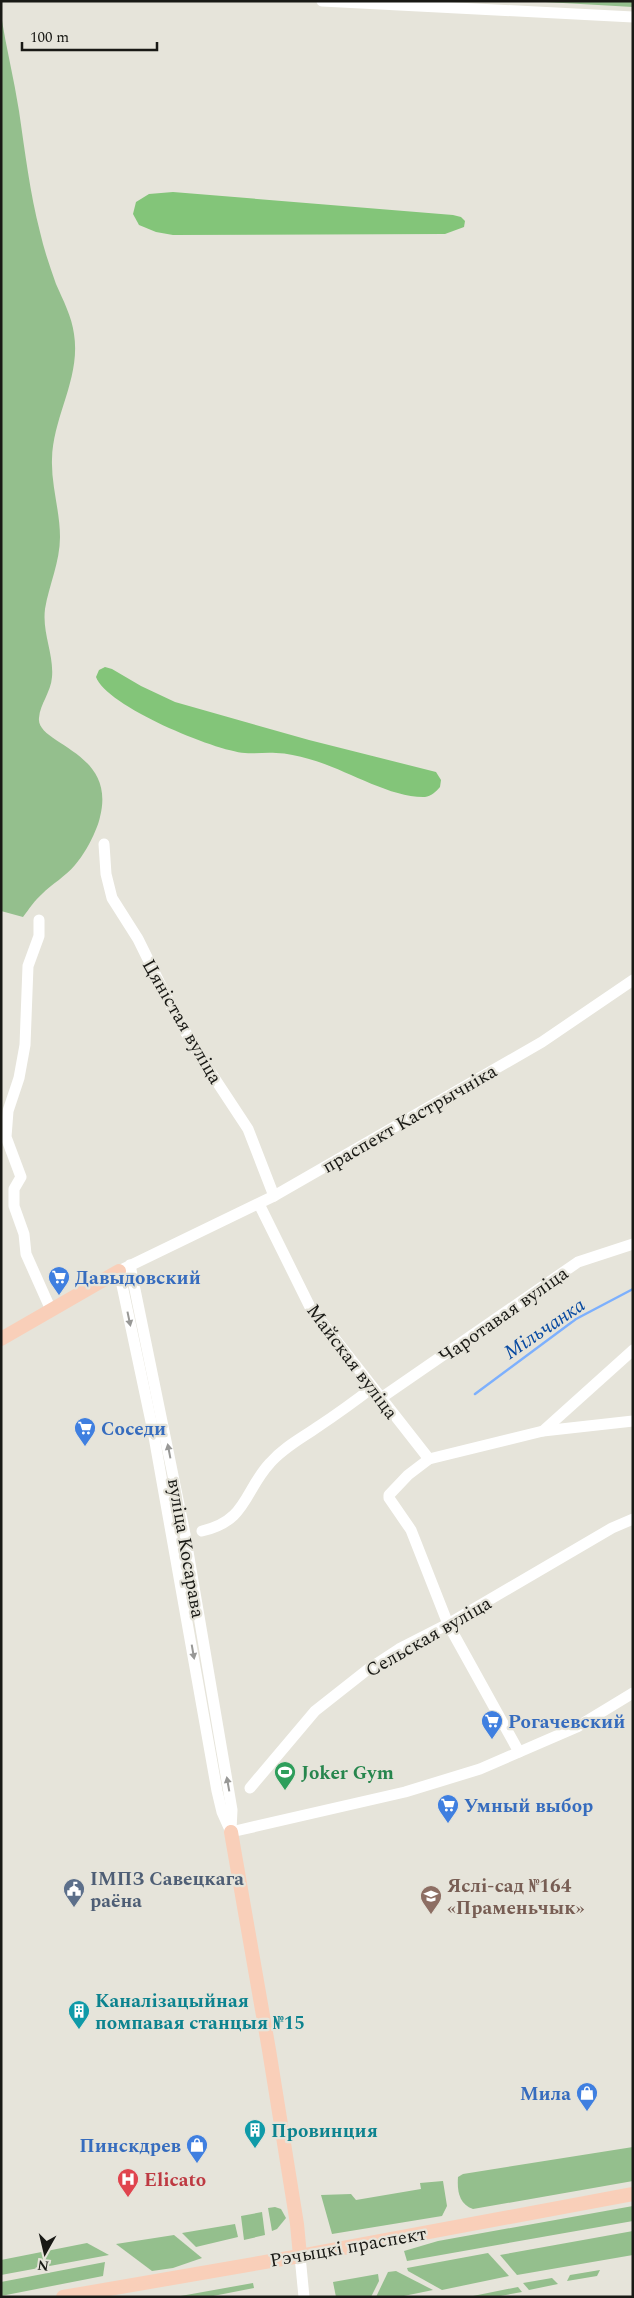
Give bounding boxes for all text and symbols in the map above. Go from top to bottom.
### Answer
scale bar [22,20,158,52]
text: 100 m [30,26,69,49]
street label: Цяністая вуліца [134,954,230,1090]
street label: праспект Кастрычніка [317,1057,503,1181]
street label: Чаротавая вуліца [433,1259,575,1371]
place label: Давыдовский [75,1264,201,1293]
supermarket icon: Давыдовский [47,1265,71,1296]
water label: Мільчанка [498,1290,591,1367]
street label: Майская вуліца [299,1298,405,1426]
one-way arrow [125,1311,133,1327]
place label: Соседи [101,1415,166,1444]
supermarket icon: Соседи [73,1416,97,1447]
one-way arrow [165,1444,173,1459]
street label: вуліца Косарава [159,1476,212,1621]
street label: Сельская вуліца [360,1589,498,1685]
one-way arrow [189,1644,197,1660]
place label: Рогачевский [508,1708,625,1737]
supermarket icon: Рогачевский [480,1709,504,1740]
place label: Joker Gym [301,1759,394,1788]
sports icon: Joker Gym [273,1760,297,1791]
one-way arrow [223,1775,231,1791]
place label: Умный выбор [464,1792,593,1821]
supermarket icon: Умный выбор [436,1793,460,1824]
place label: ІМПЗ Савецкага раёна [90,1865,244,1916]
place label: Яслі-сад №164 «Праменьчык» [447,1872,585,1923]
public building icon: ІМПЗ Савецкага раёна [62,1877,86,1908]
school or university icon: Яслі-сад №164 «Праменьчык» [419,1884,443,1915]
place label: Каналізацыйная помпавая станцыя №15 [95,1987,305,2038]
building icon: Каналізацыйная помпавая станцыя №15 [67,1999,91,2030]
place label: Мила [520,2080,571,2109]
shop icon: Мила [575,2081,599,2112]
place label: Провинция [271,2117,378,2146]
building icon: Провинция [243,2118,267,2149]
place label: Пинскдрев [79,2132,182,2161]
shop icon: Пинскдрев [185,2133,209,2164]
place label: Elicato [144,2166,206,2195]
hospital icon: Elicato [116,2167,140,2198]
street label: Рэчыцкі праспект [268,2219,429,2276]
north arrow [20,2228,70,2278]
text: N [36,2254,50,2277]

